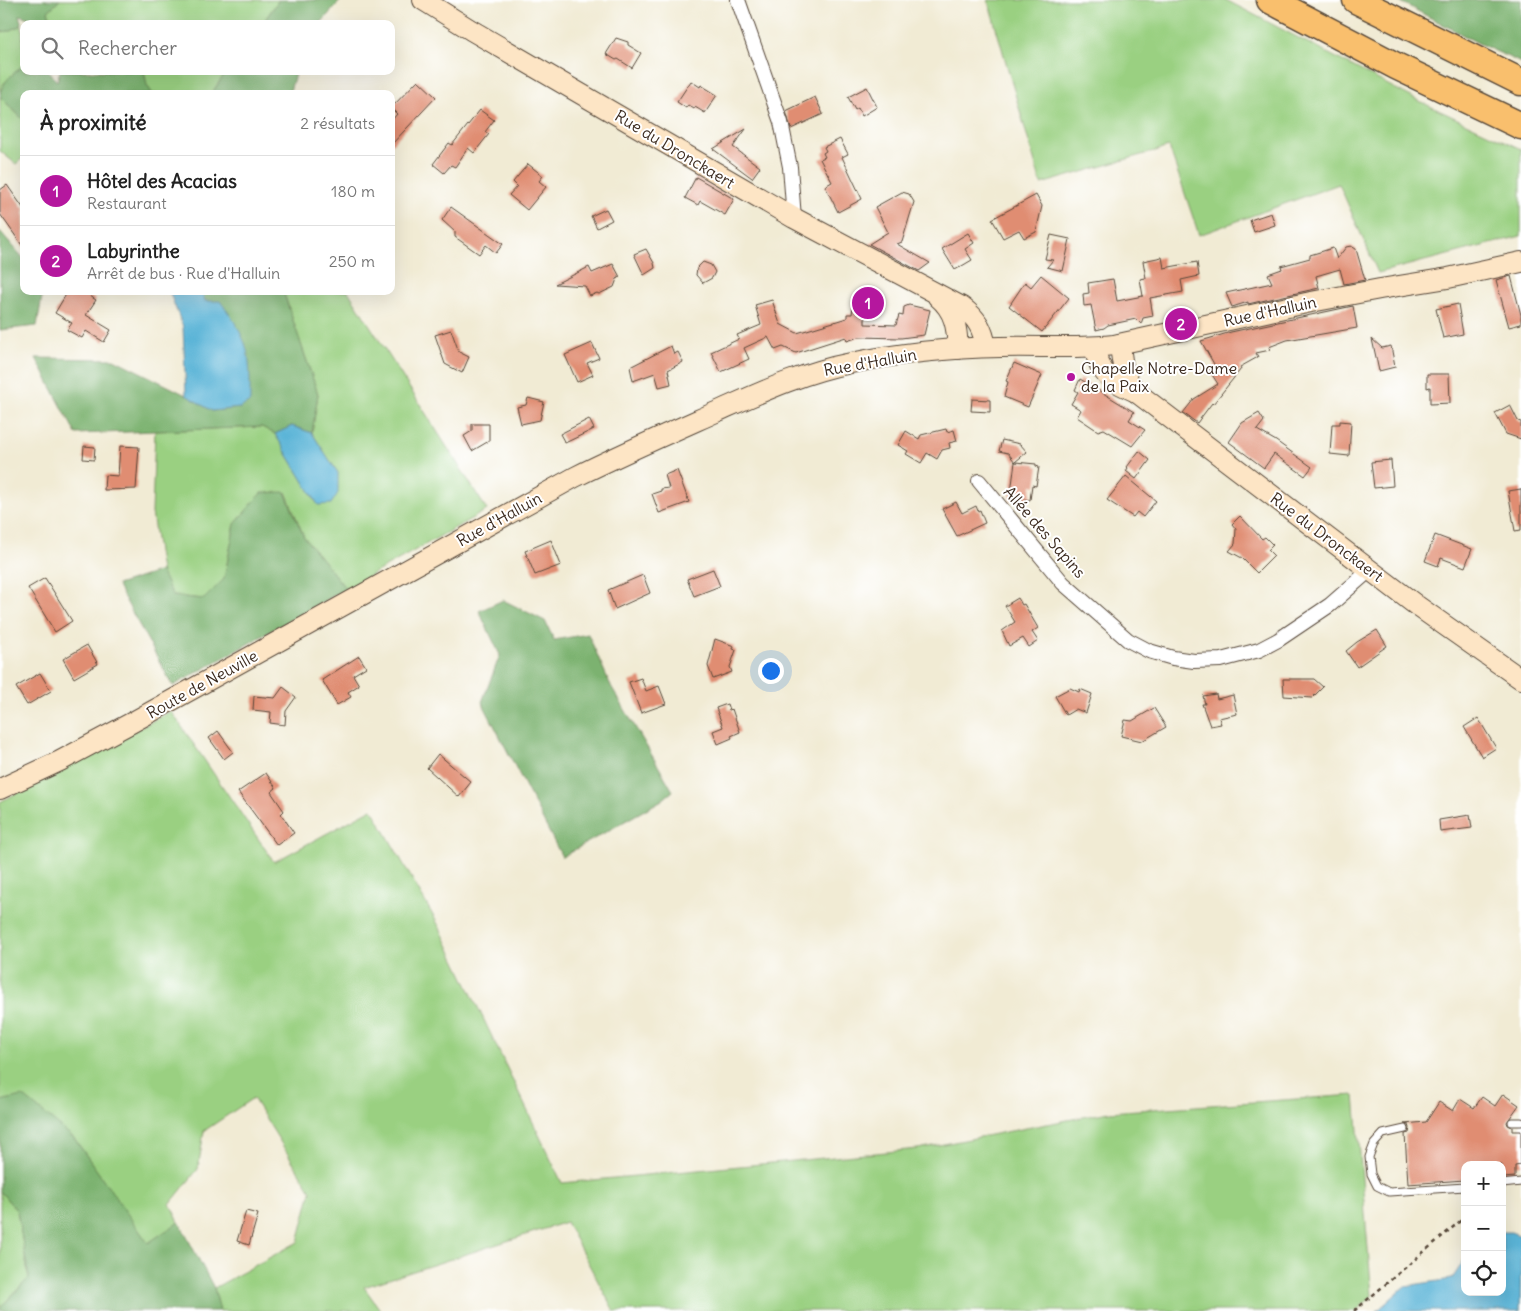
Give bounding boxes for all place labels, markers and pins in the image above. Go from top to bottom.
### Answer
pin: 1 [852,284,884,322]
pin: 2 [1165,305,1197,343]
place label: Chapelle Notre-Dame de la Paix [1081,358,1237,396]
marker: Chapelle Notre-Dame de la Paix [1065,371,1077,383]

